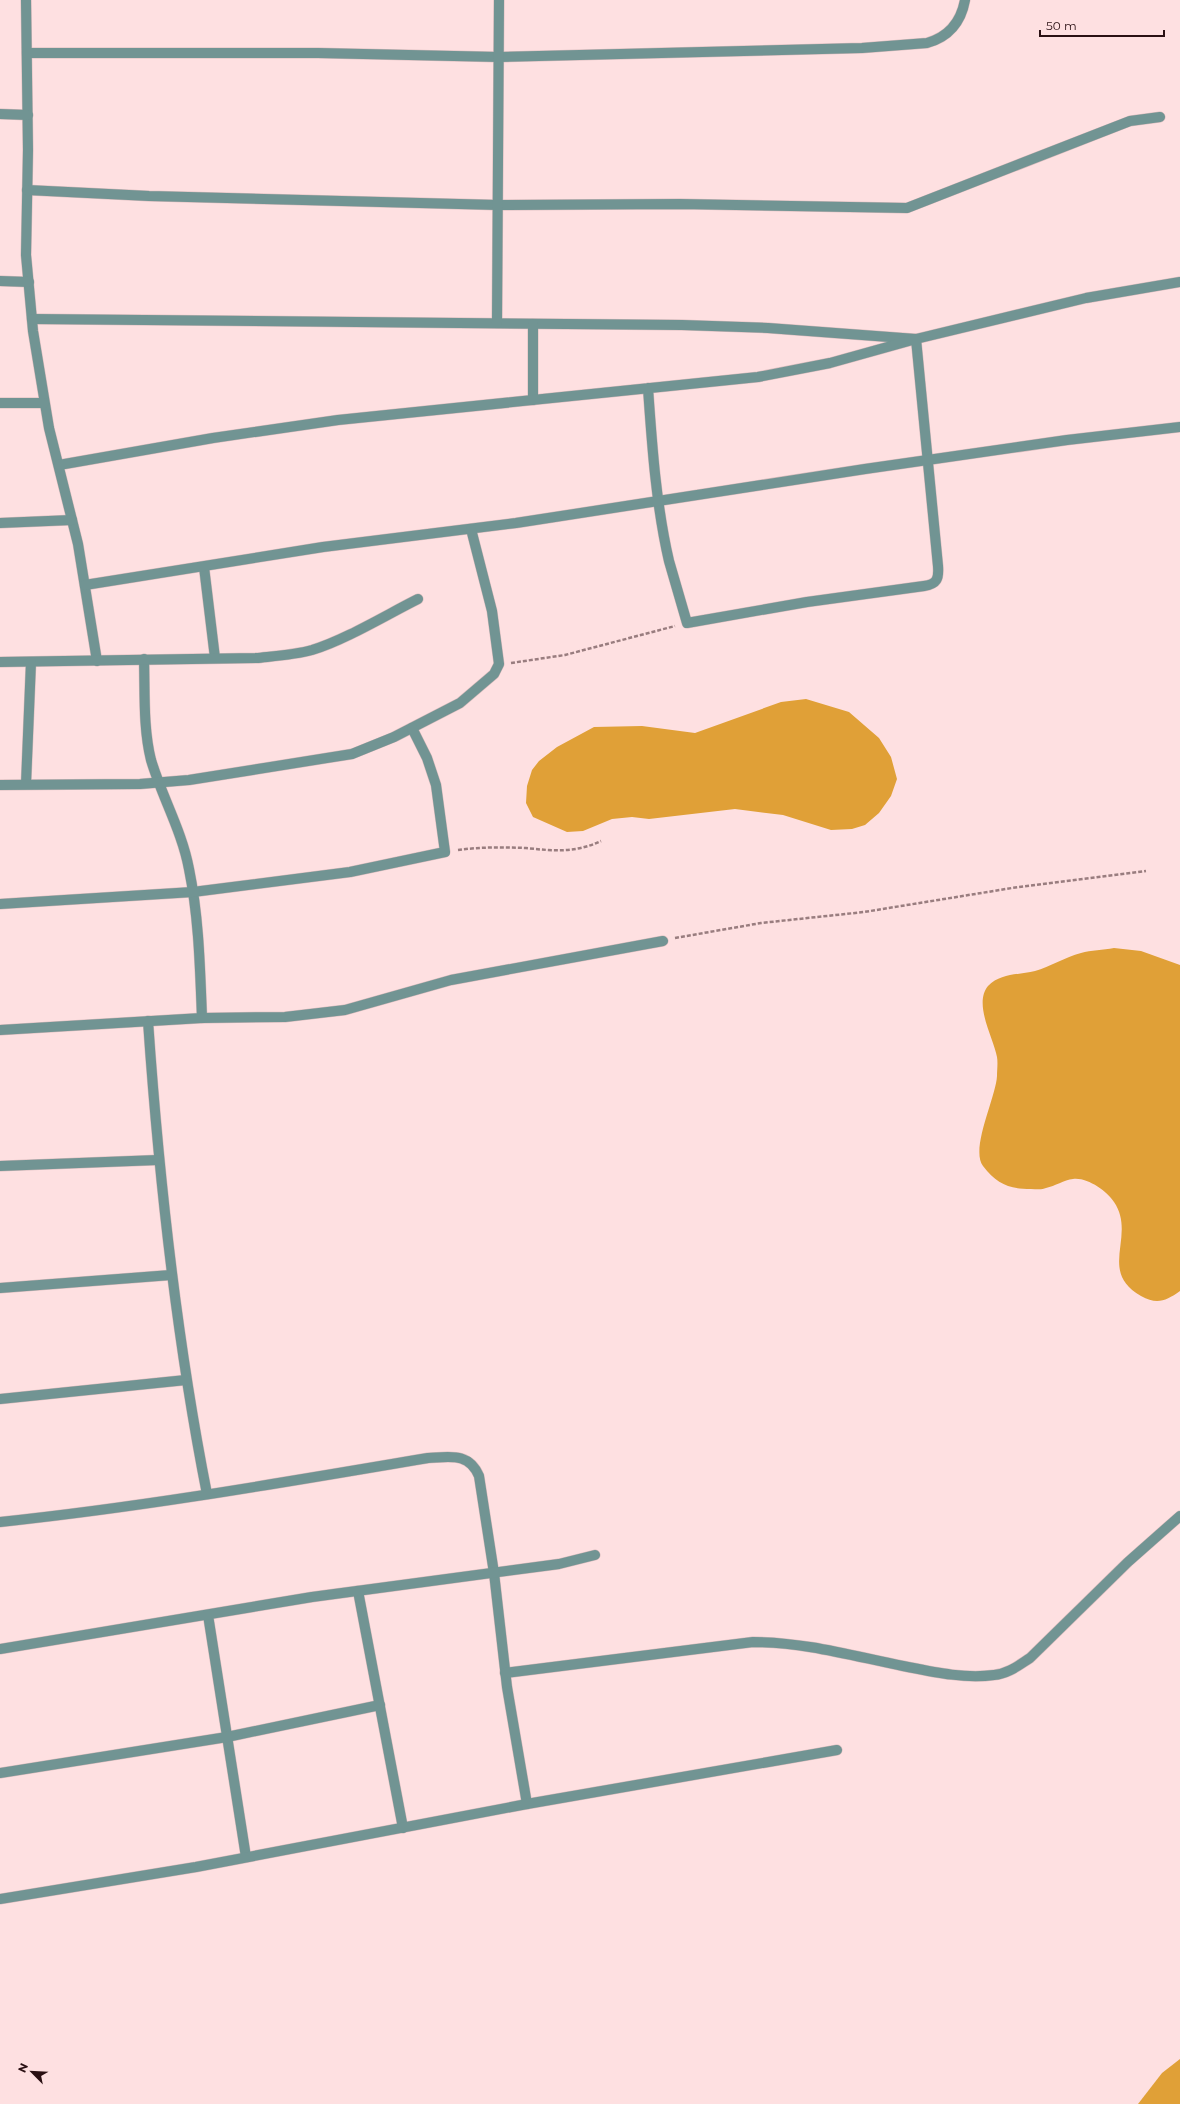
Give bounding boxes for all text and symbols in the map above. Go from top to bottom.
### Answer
scale bar [1040,12,1164,38]
text: 50 m [1046,18,1077,33]
north arrow [12,2052,52,2092]
text: N [15,2061,31,2075]

